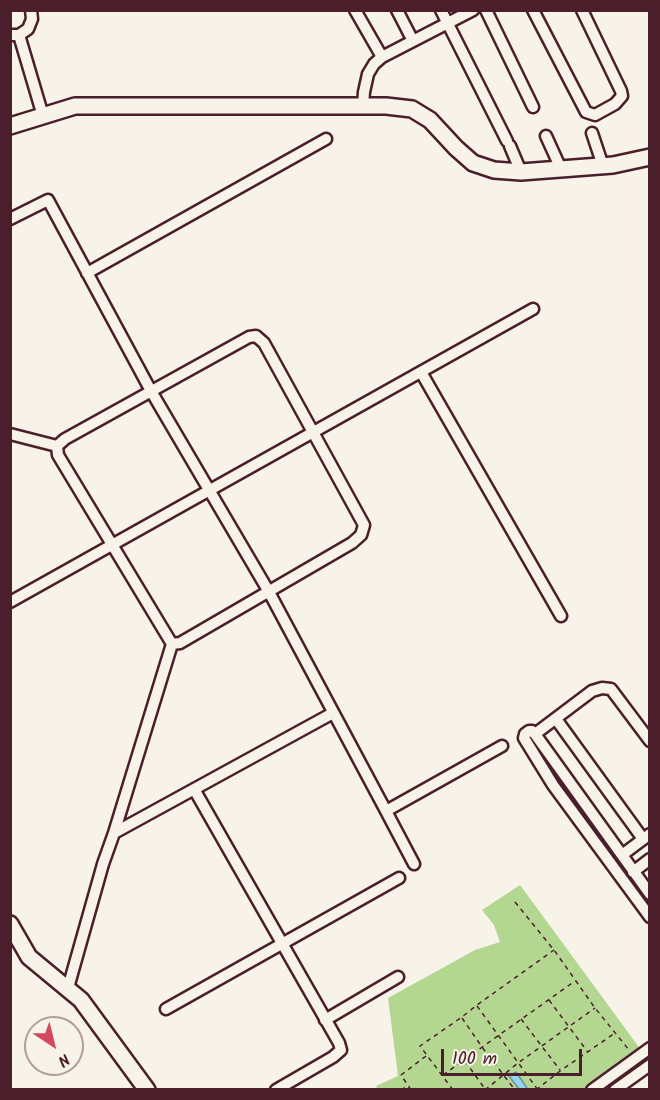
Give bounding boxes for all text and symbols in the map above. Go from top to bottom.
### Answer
north arrow [24,1016,84,1076]
scale bar [444,1037,585,1075]
text: 100 m [452,1045,497,1074]
text: N [52,1046,75,1073]

